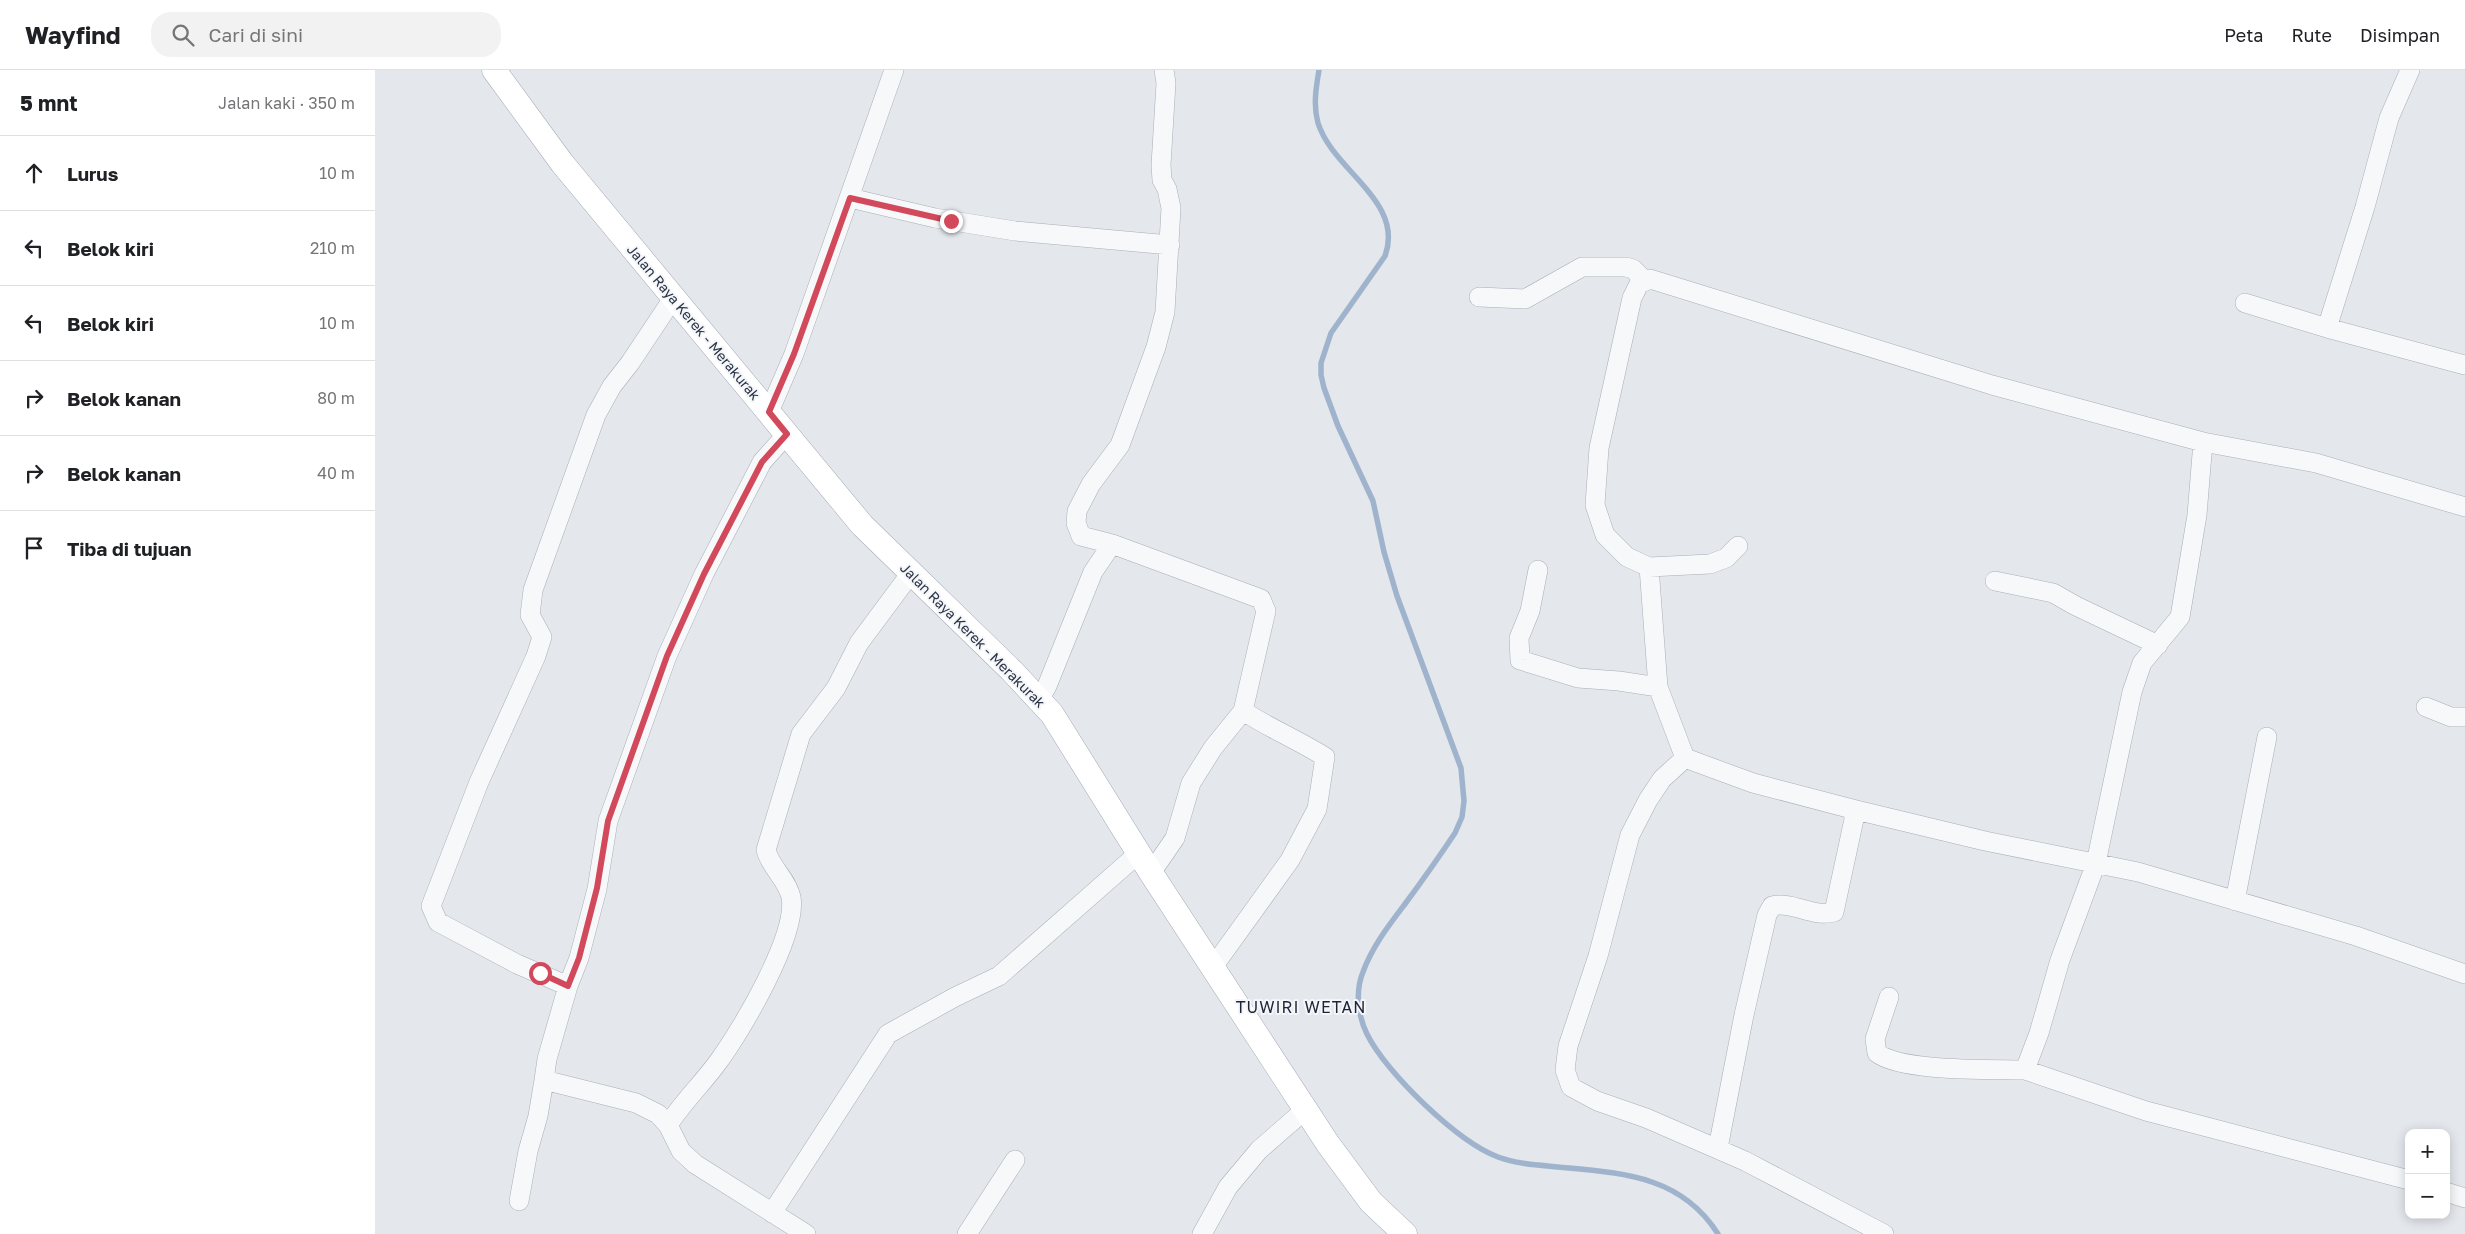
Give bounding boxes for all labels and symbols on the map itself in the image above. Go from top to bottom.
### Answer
route end [940,210,963,233]
street label: Jalan Raya Kerek - Merakurak [624,241,764,403]
street label: Jalan Raya Kerek - Merakurak [897,559,1049,711]
route start [529,962,552,985]
district label: TUWIRI WETAN [1236,997,1366,1017]

